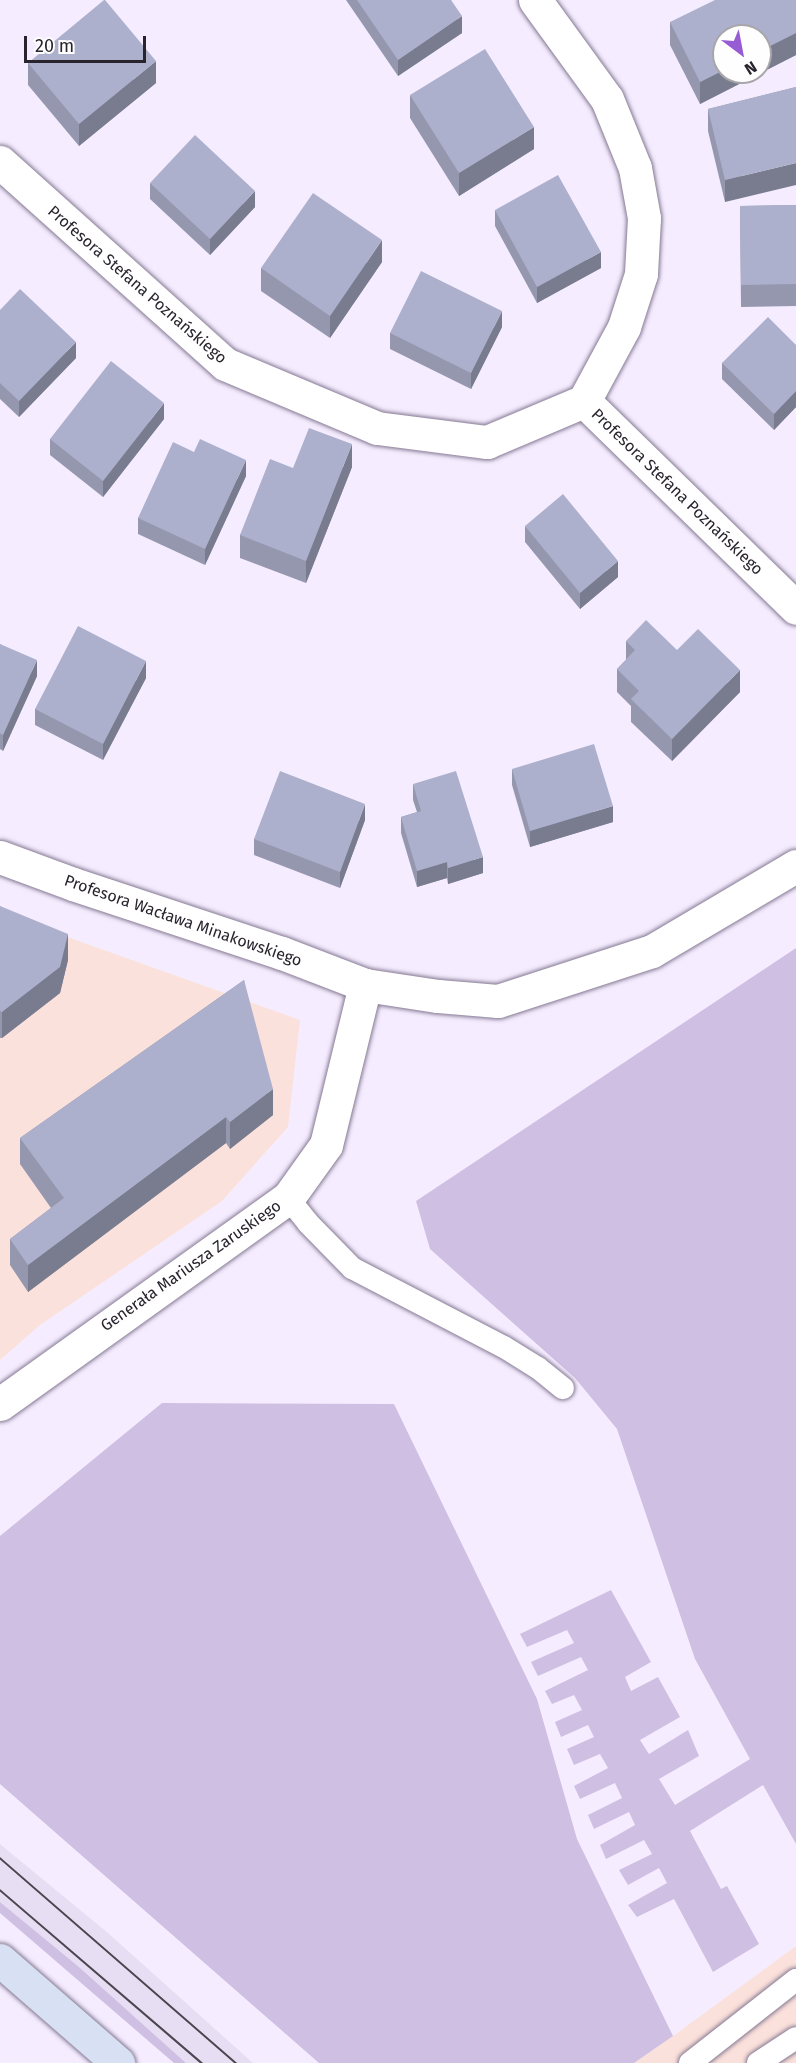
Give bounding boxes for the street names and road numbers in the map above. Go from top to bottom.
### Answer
street label: Profesora Stefana Poznańskiego [43,202,231,368]
street label: Profesora Stefana Poznańskiego [587,405,767,579]
street label: Profesora Wacława Minakowskiego [62,871,304,971]
street label: Generała Mariusza Zaruskiego [97,1196,285,1336]

